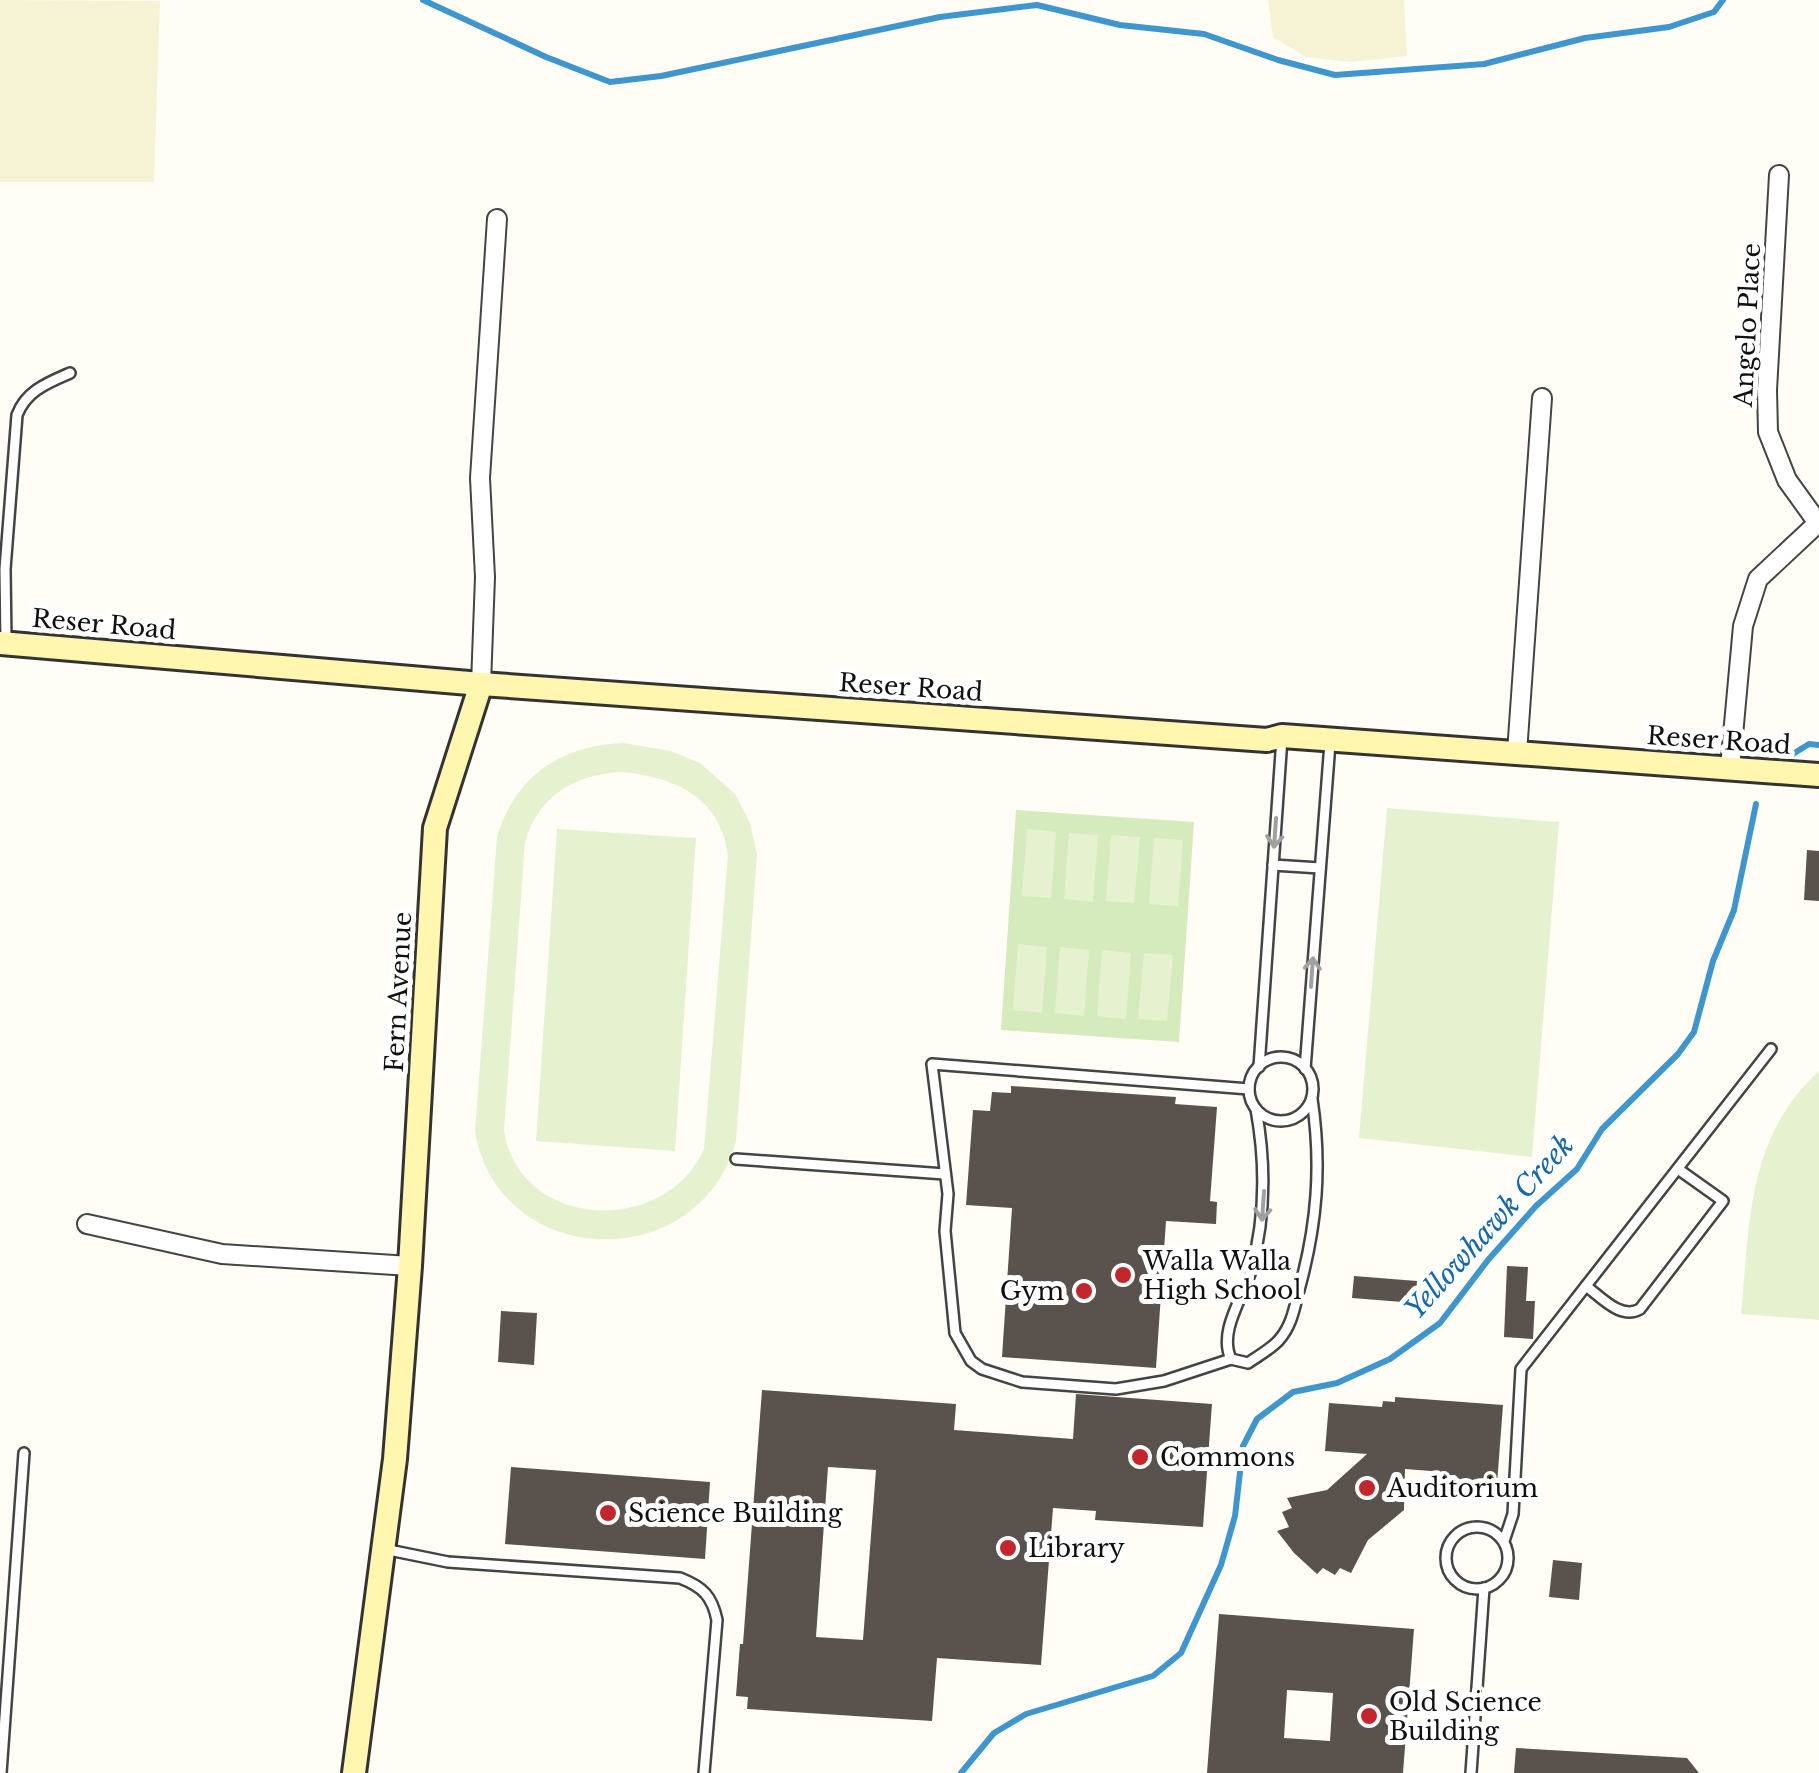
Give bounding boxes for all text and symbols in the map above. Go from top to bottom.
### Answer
street label: Angelo Place [1728,242,1767,409]
street label: Reser Road [31,603,177,646]
street label: Reser Road [838,667,984,708]
street label: Reser Road [1646,720,1792,761]
one-way arrow [1266,816,1285,849]
street label: Fern Avenue [379,911,418,1073]
one-way arrow [1303,956,1322,988]
water label: Yellowhawk Creek [1398,1128,1581,1327]
one-way arrow [1253,1190,1272,1222]
place label: Walla Walla High School [1142,1246,1302,1306]
marker: Walla Walla High School [1112,1264,1134,1286]
place label: Gym [1000,1276,1064,1307]
marker: Gym [1073,1280,1095,1302]
place label: Commons [1160,1442,1295,1473]
marker: Commons [1129,1446,1151,1468]
place label: Auditorium [1386,1473,1538,1504]
marker: Auditorium [1356,1477,1378,1499]
place label: Science Building [628,1498,844,1529]
marker: Science Building [597,1502,619,1524]
place label: Library [1028,1533,1125,1564]
marker: Library [997,1537,1019,1559]
place label: Old Science Building [1389,1687,1542,1747]
marker: Old Science Building [1358,1705,1380,1727]

